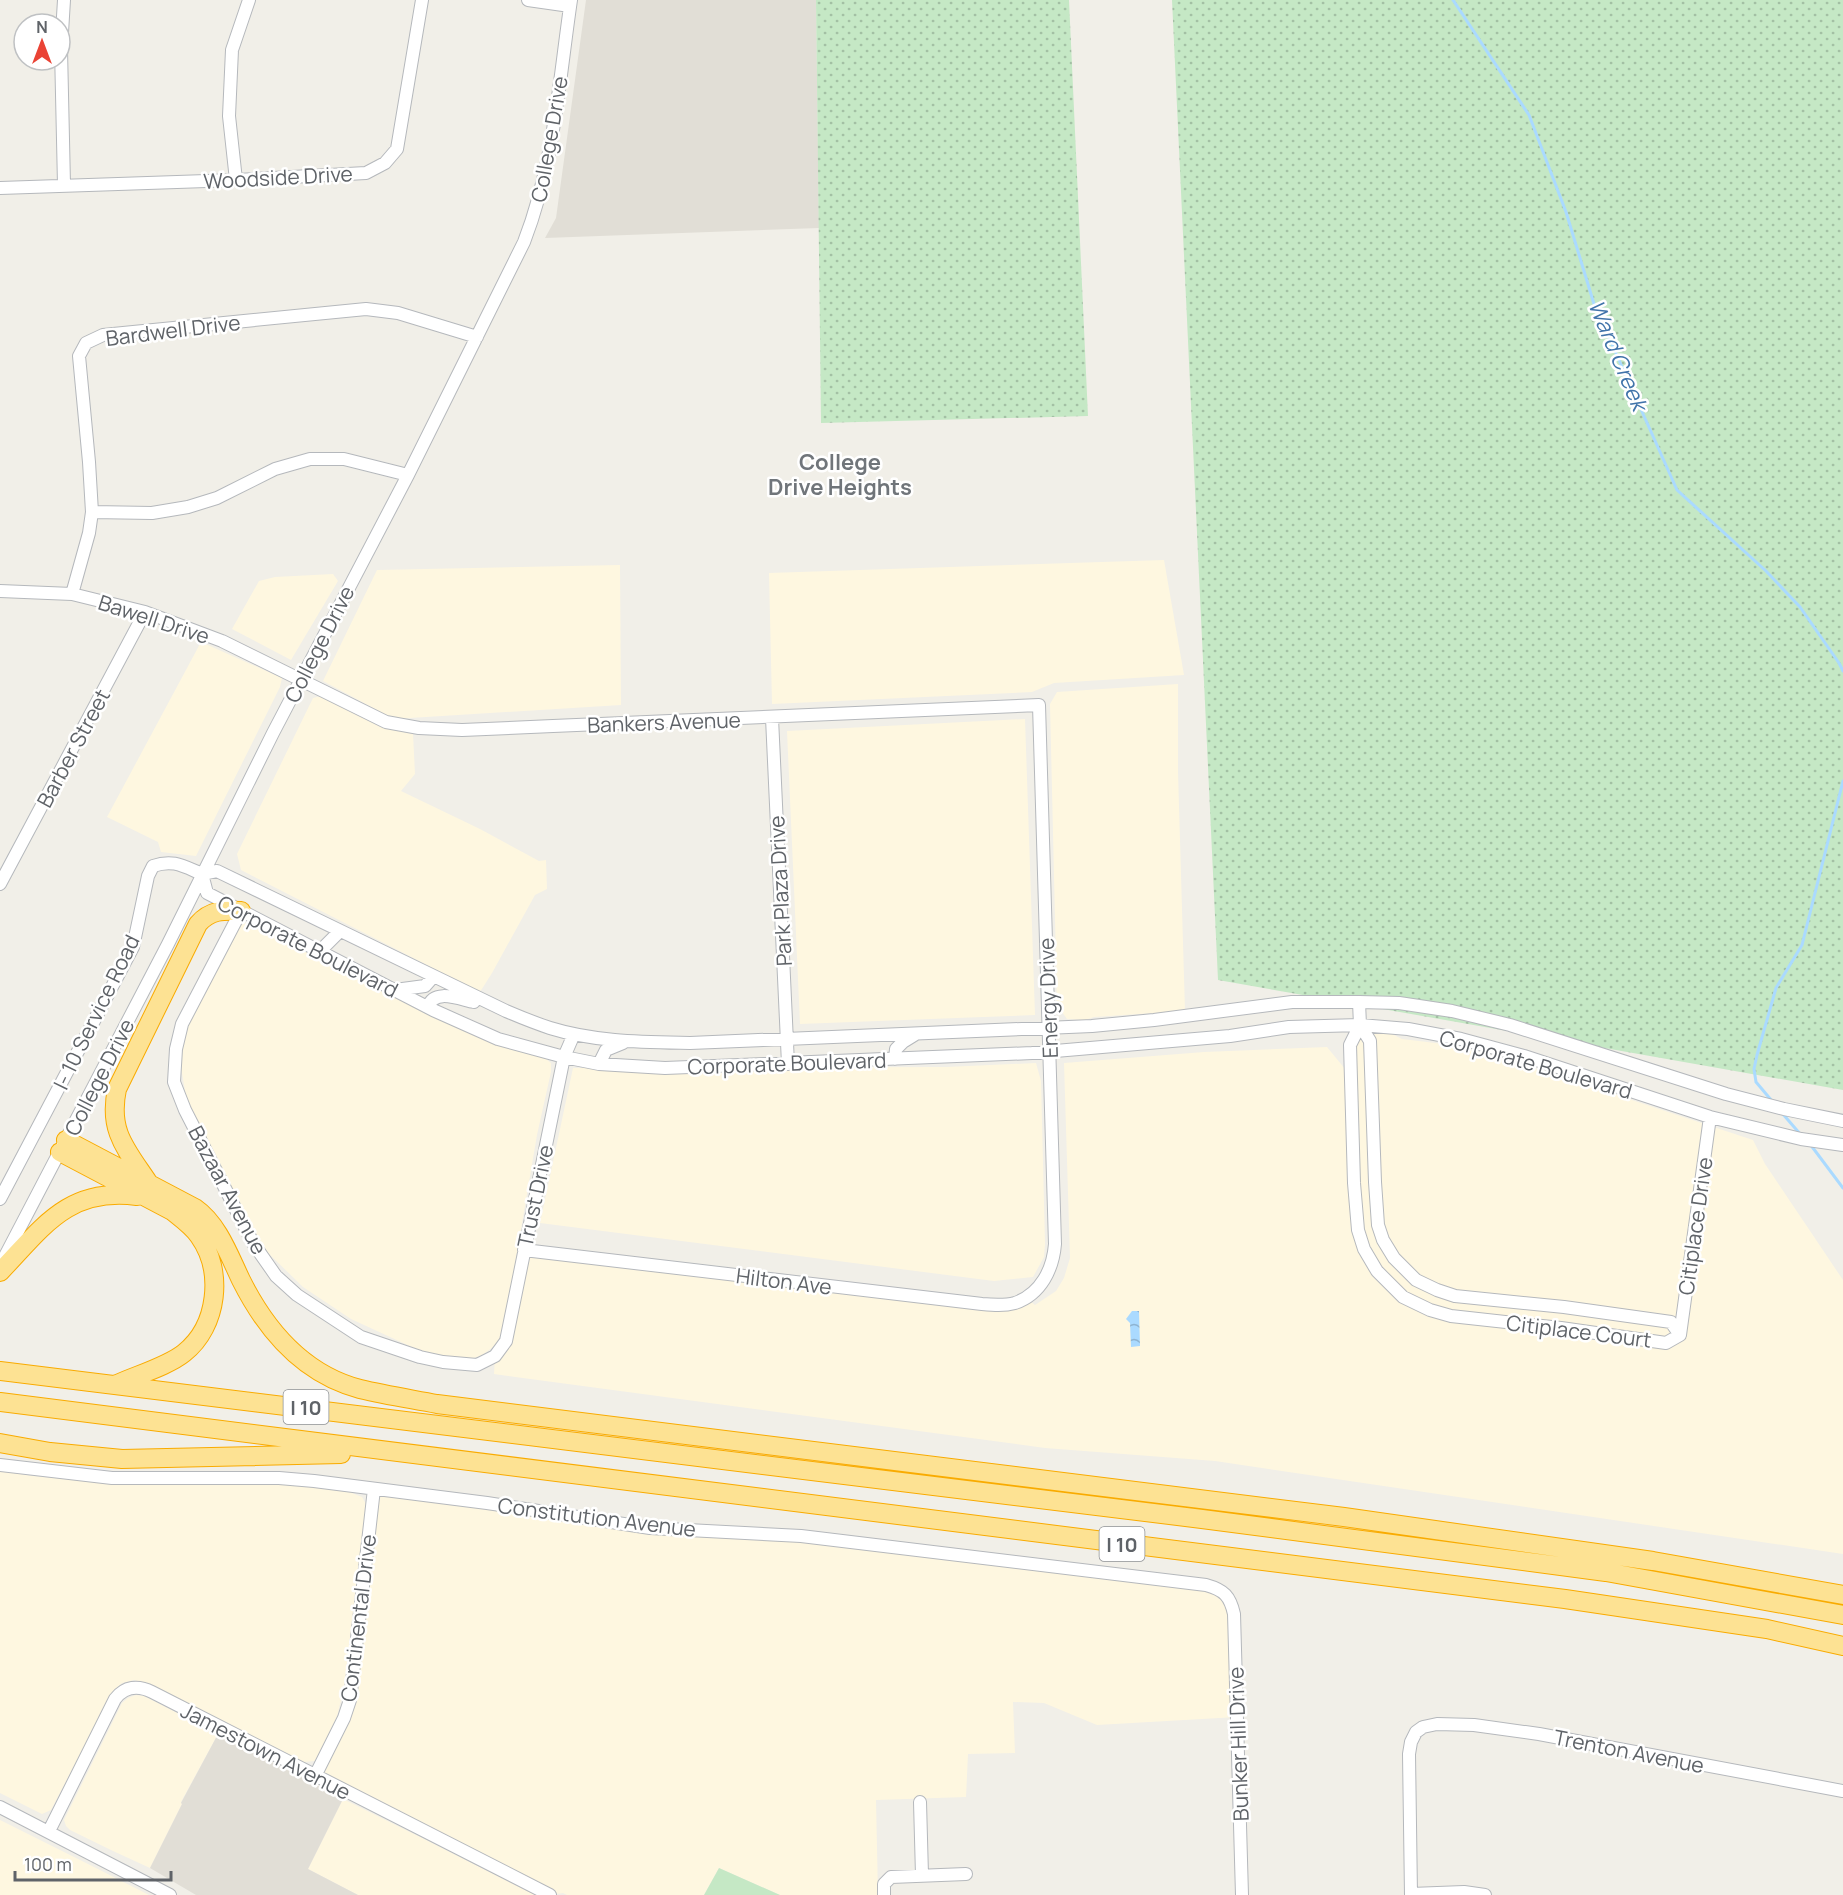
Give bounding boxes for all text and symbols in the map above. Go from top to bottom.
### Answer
north arrow [12,12,72,72]
text: N [36,16,48,38]
street label: College Drive [524,74,574,204]
street label: Woodside Drive [203,159,353,195]
water label: Ward Creek [1581,295,1656,418]
street label: Bardwell Drive [104,308,242,352]
district label: College Drive Heights [768,447,912,502]
street label: College Drive [278,581,360,707]
street label: Bawell Drive [95,588,213,650]
street label: Barber Street [30,684,116,812]
street label: Bankers Avenue [587,705,741,739]
street label: Park Plaza Drive [762,815,798,967]
street label: Corporate Boulevard [213,888,403,1004]
street label: I- 10 Service Road [46,930,146,1094]
street label: Energy Drive [1032,937,1064,1059]
street label: College Drive [58,1014,140,1140]
street label: Corporate Boulevard [1436,1023,1636,1105]
street label: Corporate Boulevard [687,1046,887,1080]
street label: Bazaar Avenue [182,1121,274,1259]
street label: Trust Drive [510,1142,560,1250]
street label: Citiplace Drive [1671,1155,1719,1297]
street label: Hilton Ave [735,1261,833,1301]
street label: Citiplace Court [1505,1308,1653,1354]
road number: I 10 [284,1390,328,1424]
street label: Constitution Avenue [496,1491,698,1543]
road number: I 10 [1100,1527,1144,1561]
street label: Continental Drive [334,1533,382,1703]
street label: Bunker Hill Drive [1221,1666,1255,1822]
street label: Jamestown Avenue [176,1696,356,1806]
street label: Trenton Avenue [1552,1723,1706,1779]
scale bar [15,1844,171,1882]
text: 100 m [24,1852,72,1876]

